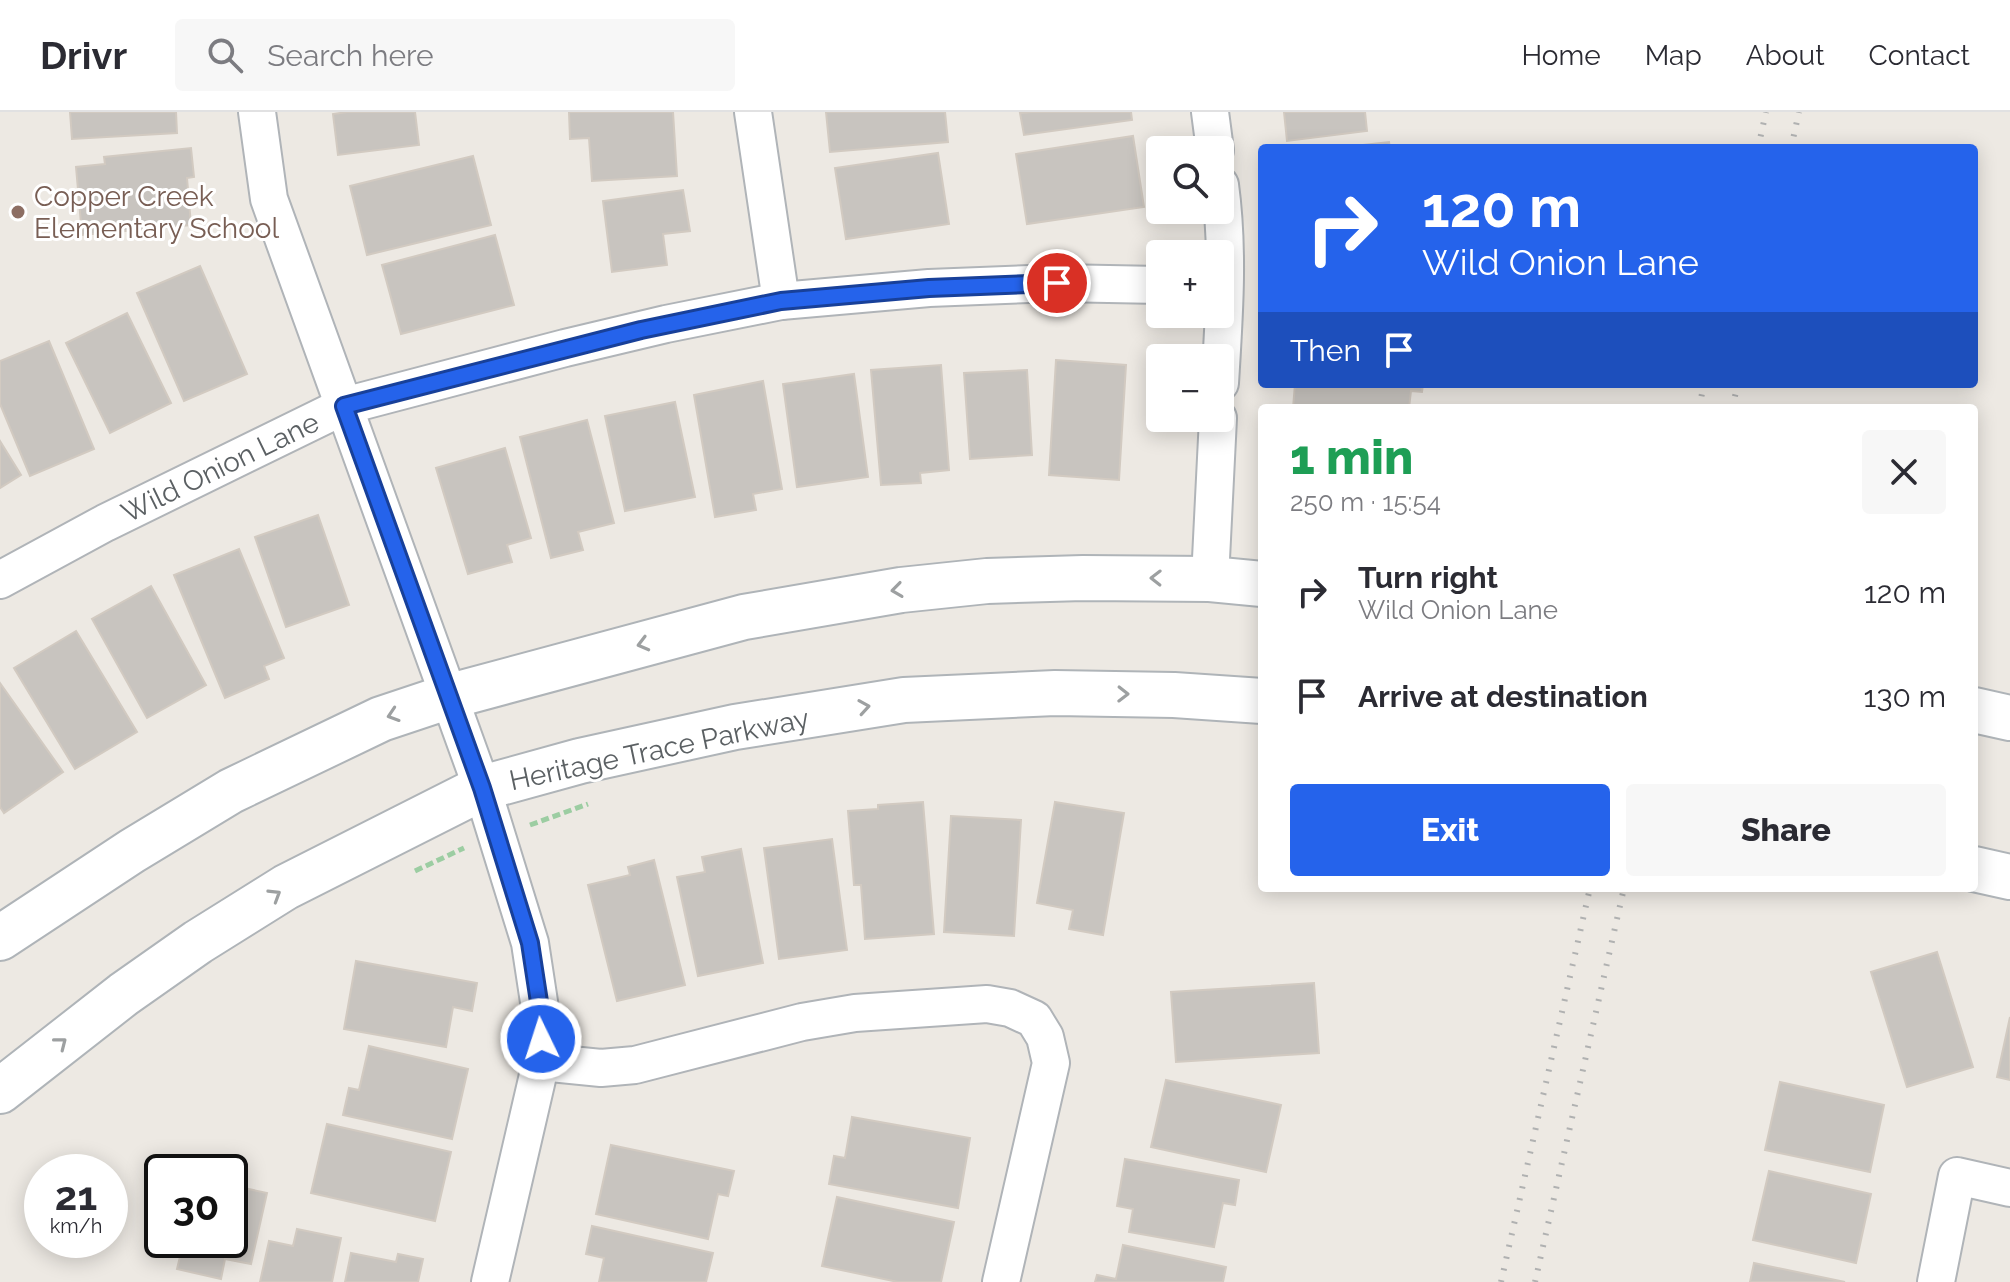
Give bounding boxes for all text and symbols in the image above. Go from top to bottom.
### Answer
search box [175,19,735,91]
text: Drivr [40,33,127,78]
icon: search [203,33,247,77]
text: Search here [267,38,434,73]
text: Home [1521,39,1601,72]
text: Map [1645,39,1702,72]
text: About [1746,39,1825,72]
text: Contact [1869,39,1970,72]
map controls [1146,136,1234,432]
button: search [1146,136,1234,224]
text: 120 m [1422,174,1581,240]
icon: right [1290,176,1394,280]
place label: Copper Creek Elementary School [34,180,279,245]
marker: Copper Creek Elementary School [9,203,27,221]
button: + [1146,240,1234,328]
text: Wild Onion Lane [1422,241,1699,283]
pin [1023,249,1091,317]
icon: arrive [1035,261,1079,305]
icon: arrive [1377,328,1421,372]
text: Then [1290,333,1361,368]
button: − [1146,344,1234,432]
street label: Wild Onion Lane [116,405,324,529]
text: 1 min [1290,429,1413,485]
button: close [1862,430,1946,514]
text: 250 m · 15:54 [1290,487,1441,517]
text: Turn right [1358,560,1498,595]
one-way arrow [1149,569,1162,587]
icon: right [1290,570,1334,614]
text: 120 m [1864,575,1946,610]
one-way arrow [890,582,903,599]
text: Wild Onion Lane [1358,595,1558,625]
one-way arrow [636,635,650,652]
icon: arrive [1290,674,1334,718]
text: Arrive at destination [1358,679,1648,714]
text: 130 m [1864,679,1946,714]
one-way arrow [1117,685,1130,703]
one-way arrow [857,699,871,716]
street label: Heritage Trace Parkway [506,702,812,797]
one-way arrow [386,706,400,722]
button: Exit [1290,784,1610,876]
button: Share [1626,784,1946,876]
one-way arrow [266,889,280,904]
position arrow [499,997,583,1081]
one-way arrow [52,1038,66,1053]
speed limit sign: 30 [144,1154,248,1258]
text: 21 [55,1172,97,1219]
text: km/h [50,1214,102,1238]

